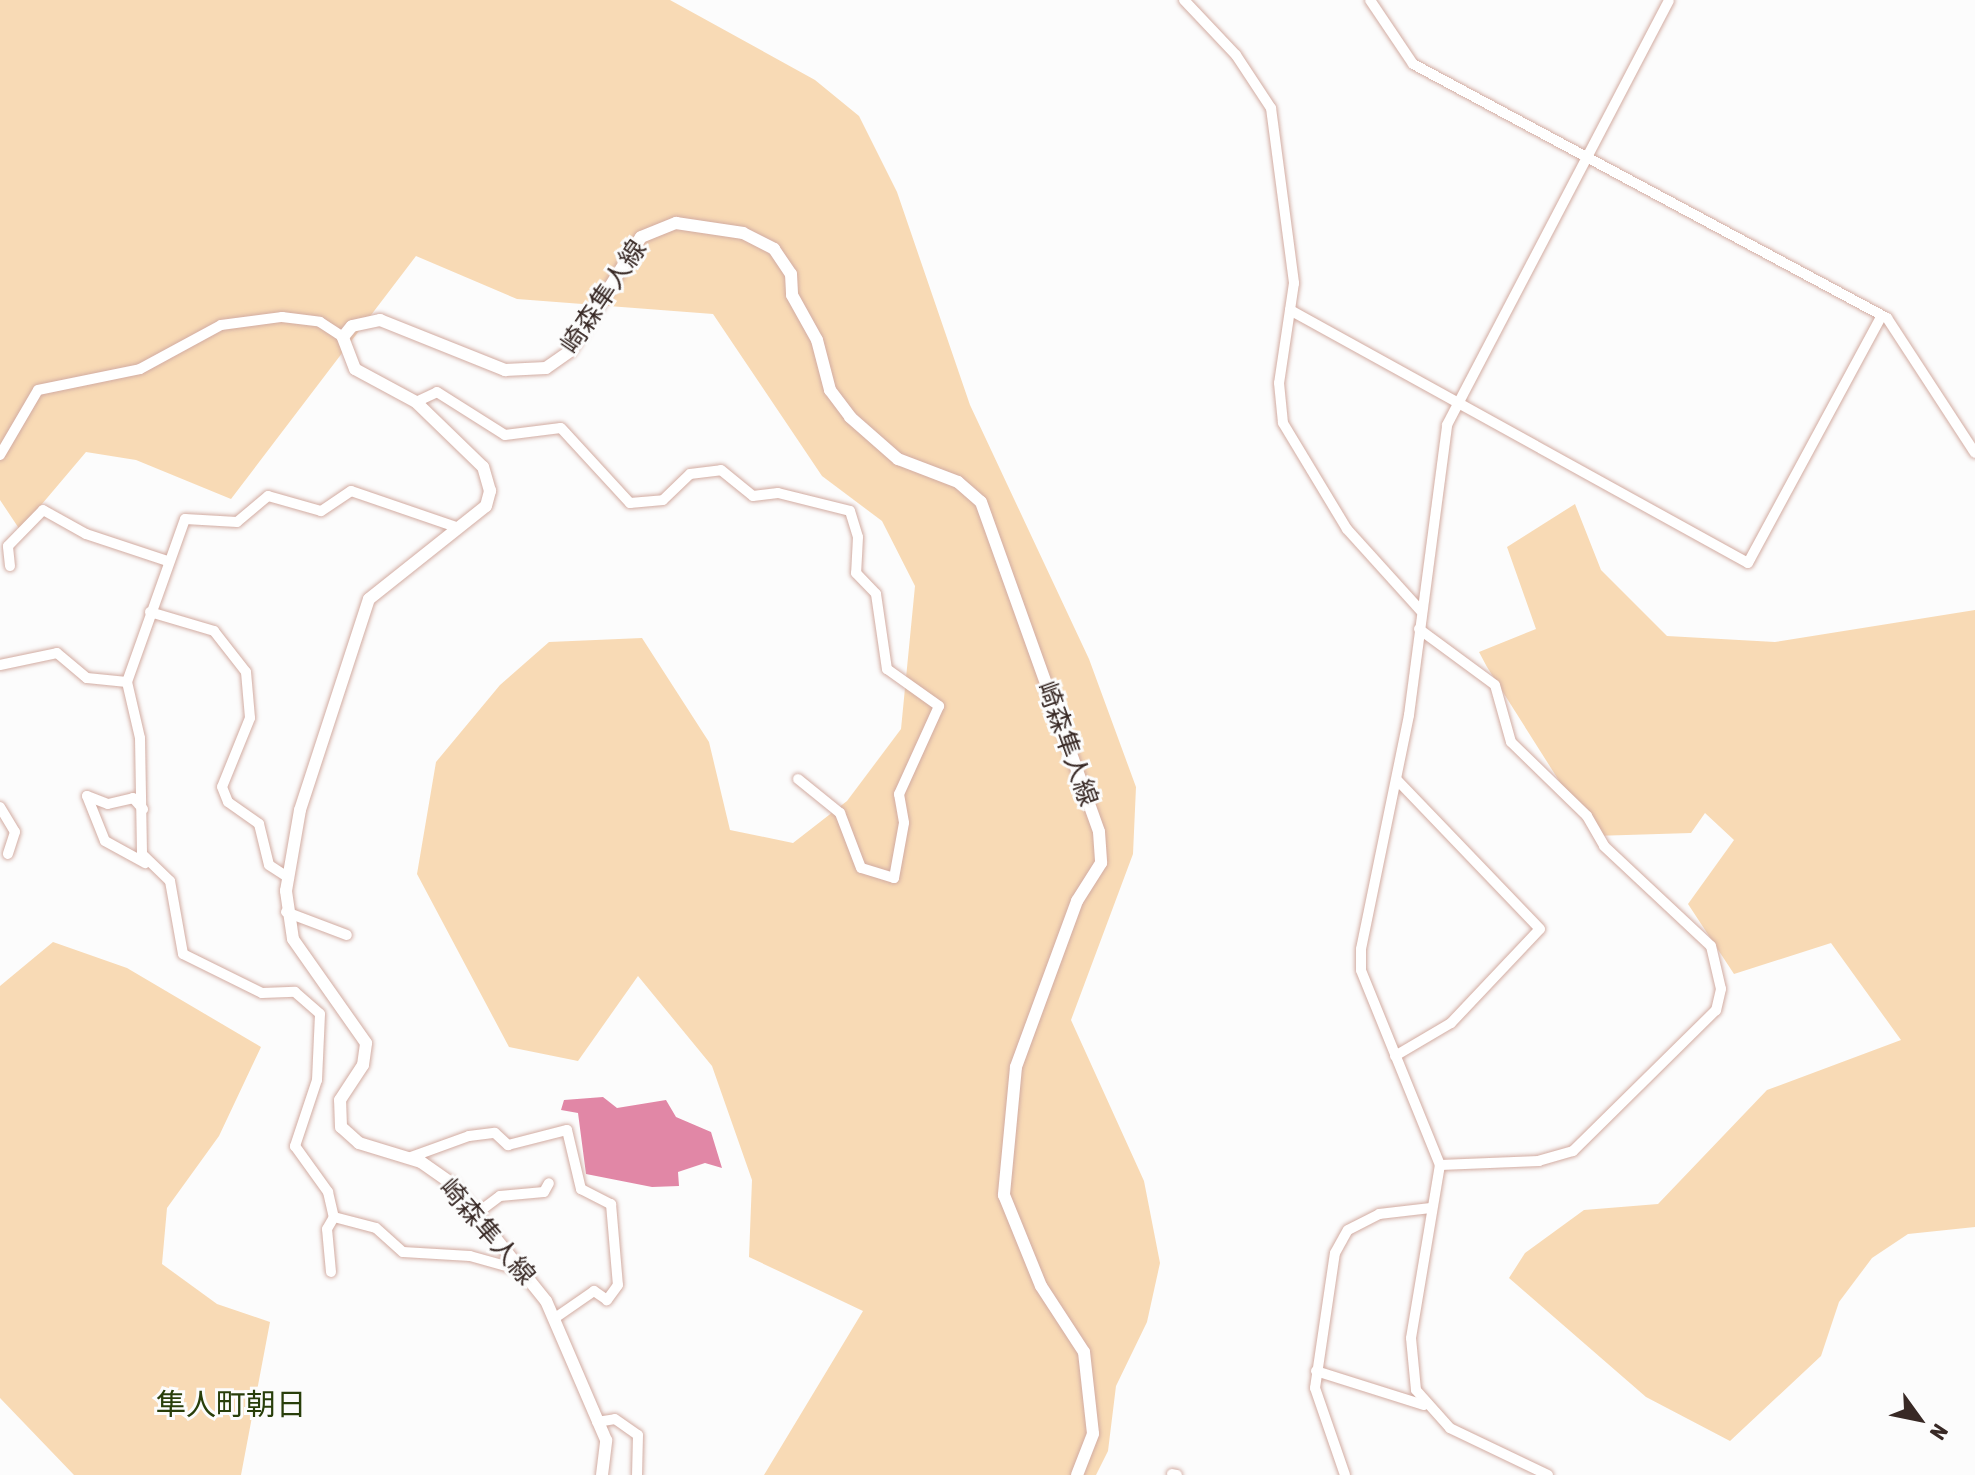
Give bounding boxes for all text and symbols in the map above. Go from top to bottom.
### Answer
street label: 崎森隼人線 [555,234,653,360]
street label: 崎森隼人線 [1030,678,1104,810]
street label: 崎森隼人線 [433,1173,541,1291]
north arrow [1879,1379,1959,1459]
district label: 隼人町朝日 [156,1386,306,1422]
text: N [1925,1420,1954,1445]

